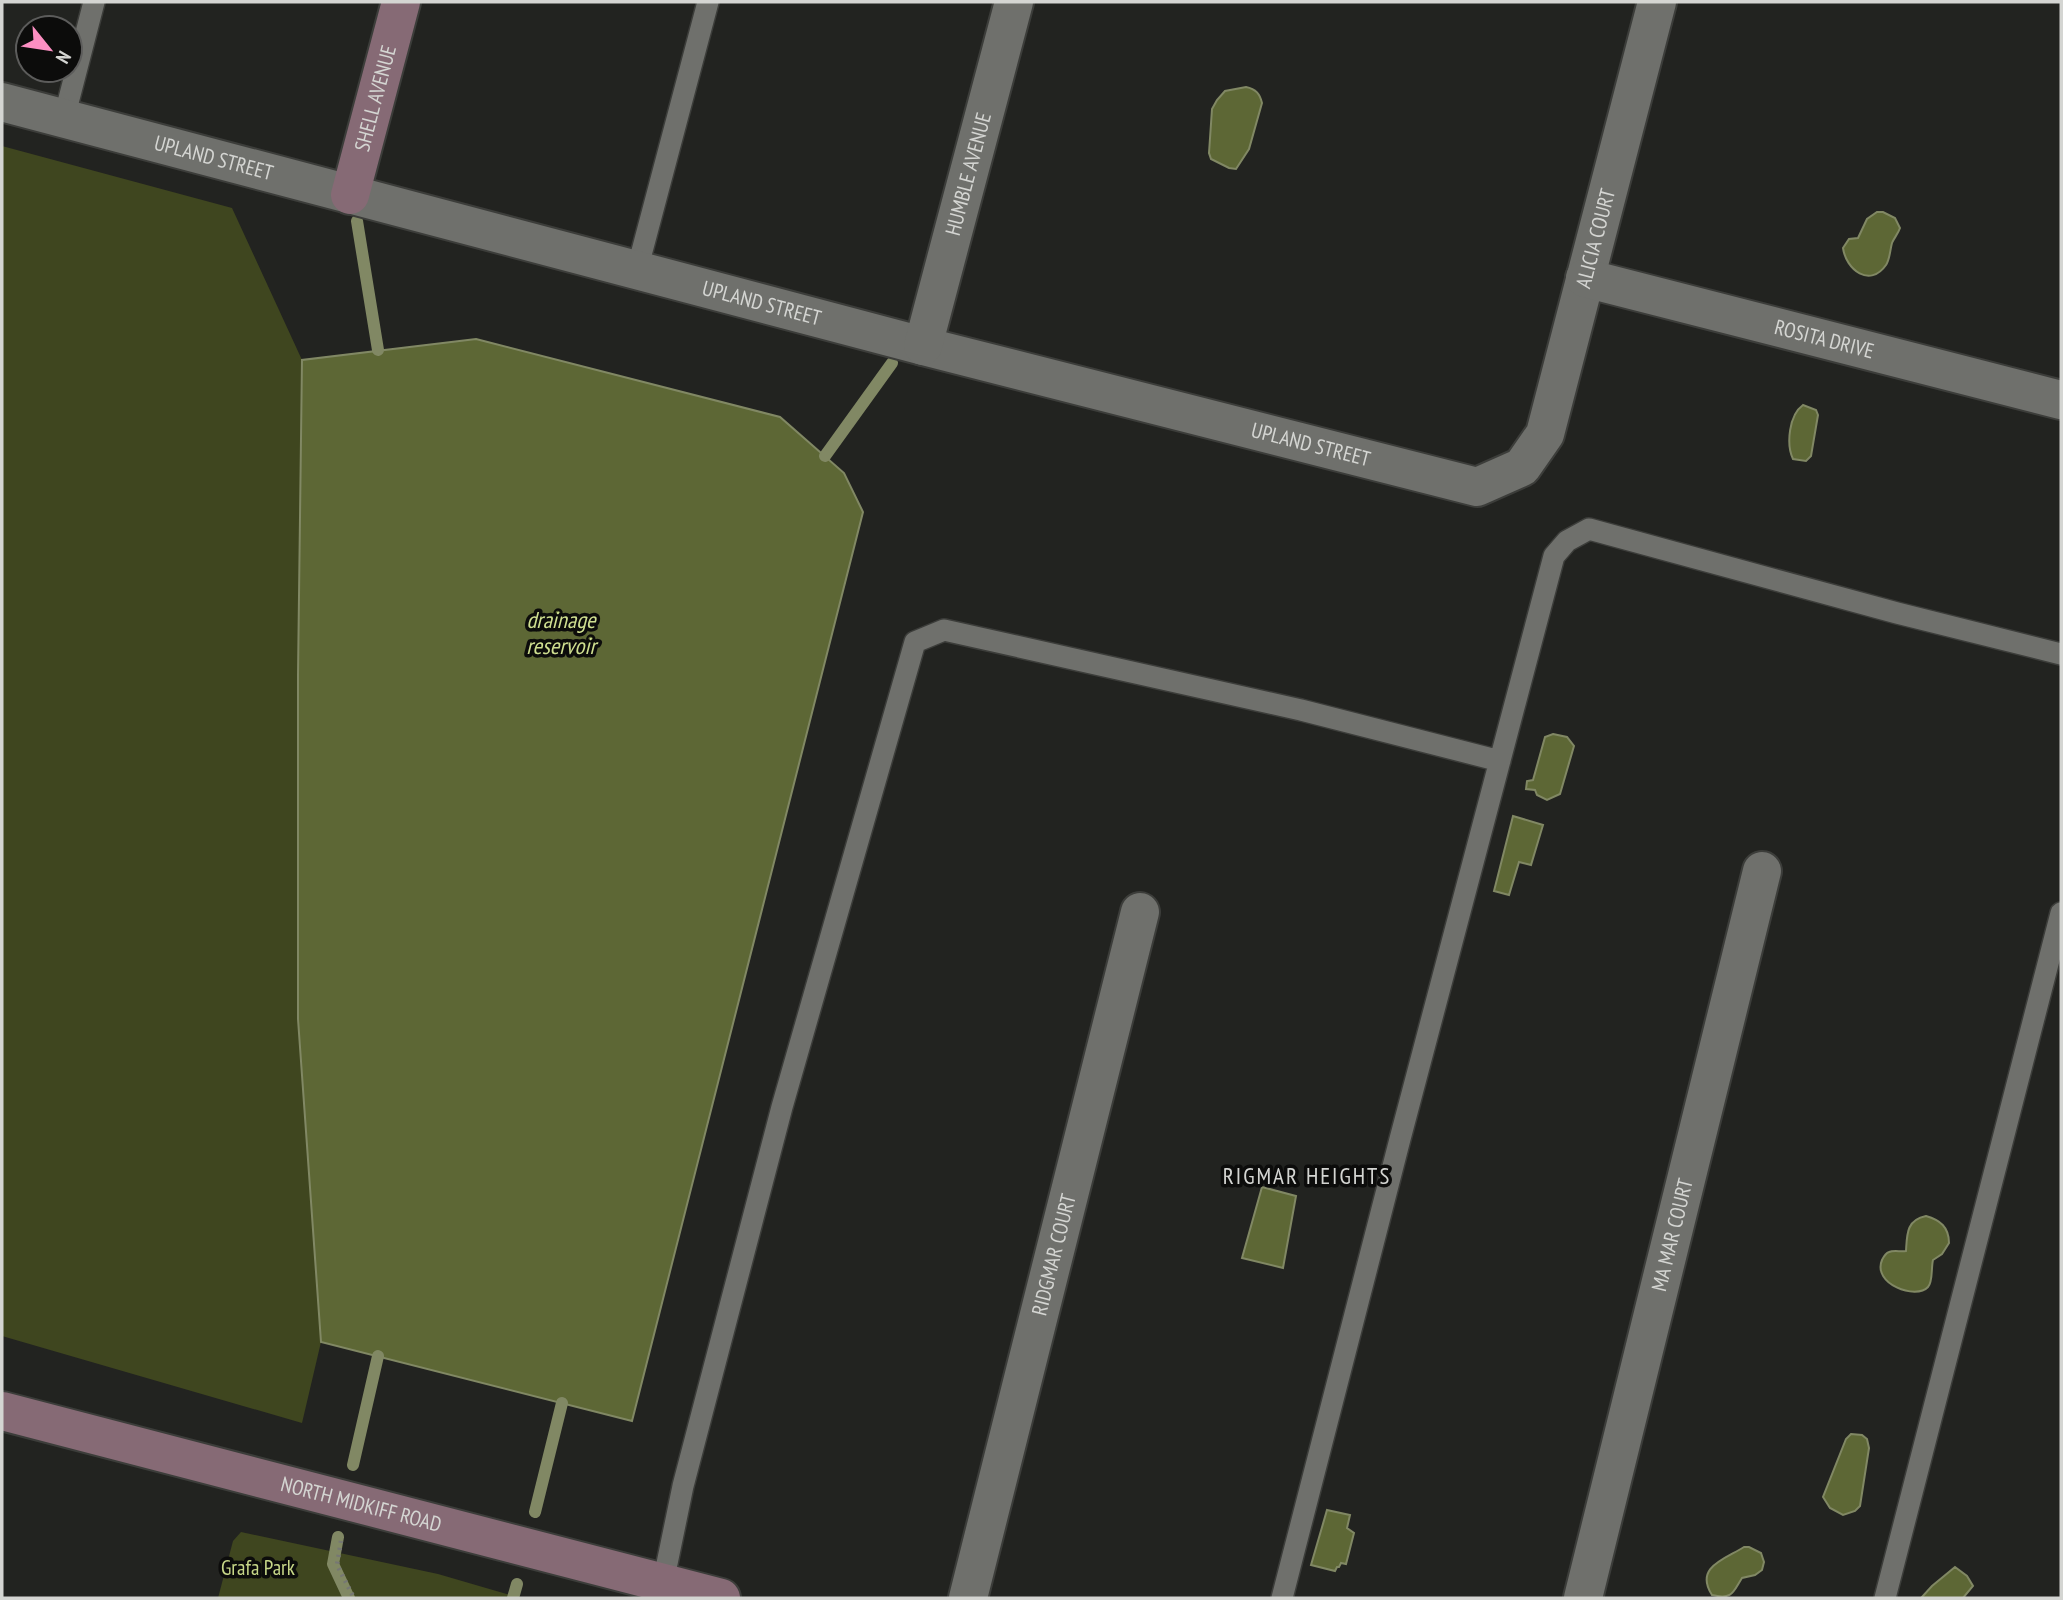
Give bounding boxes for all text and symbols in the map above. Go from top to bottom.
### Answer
north arrow [14,14,84,84]
street label: SHELL AVENUE [348,42,402,154]
text: N [51,47,77,68]
street label: HUMBLE AVENUE [939,109,997,238]
street label: UPLAND STREET [151,129,277,186]
street label: ALICIA COURT [1569,185,1621,291]
street label: UPLAND STREET [700,274,825,332]
street label: ROSITA DRIVE [1772,313,1877,365]
street label: UPLAND STREET [1249,416,1374,473]
water label: drainage reservoir [526,605,599,660]
district label: RIGMAR HEIGHTS [1223,1161,1391,1190]
street label: MA MAR COURT [1645,1175,1699,1294]
street label: RIDGMAR COURT [1025,1190,1082,1318]
street label: NORTH MIDKIFF ROAD [278,1470,444,1538]
park label: Grafa Park [221,1554,295,1581]

